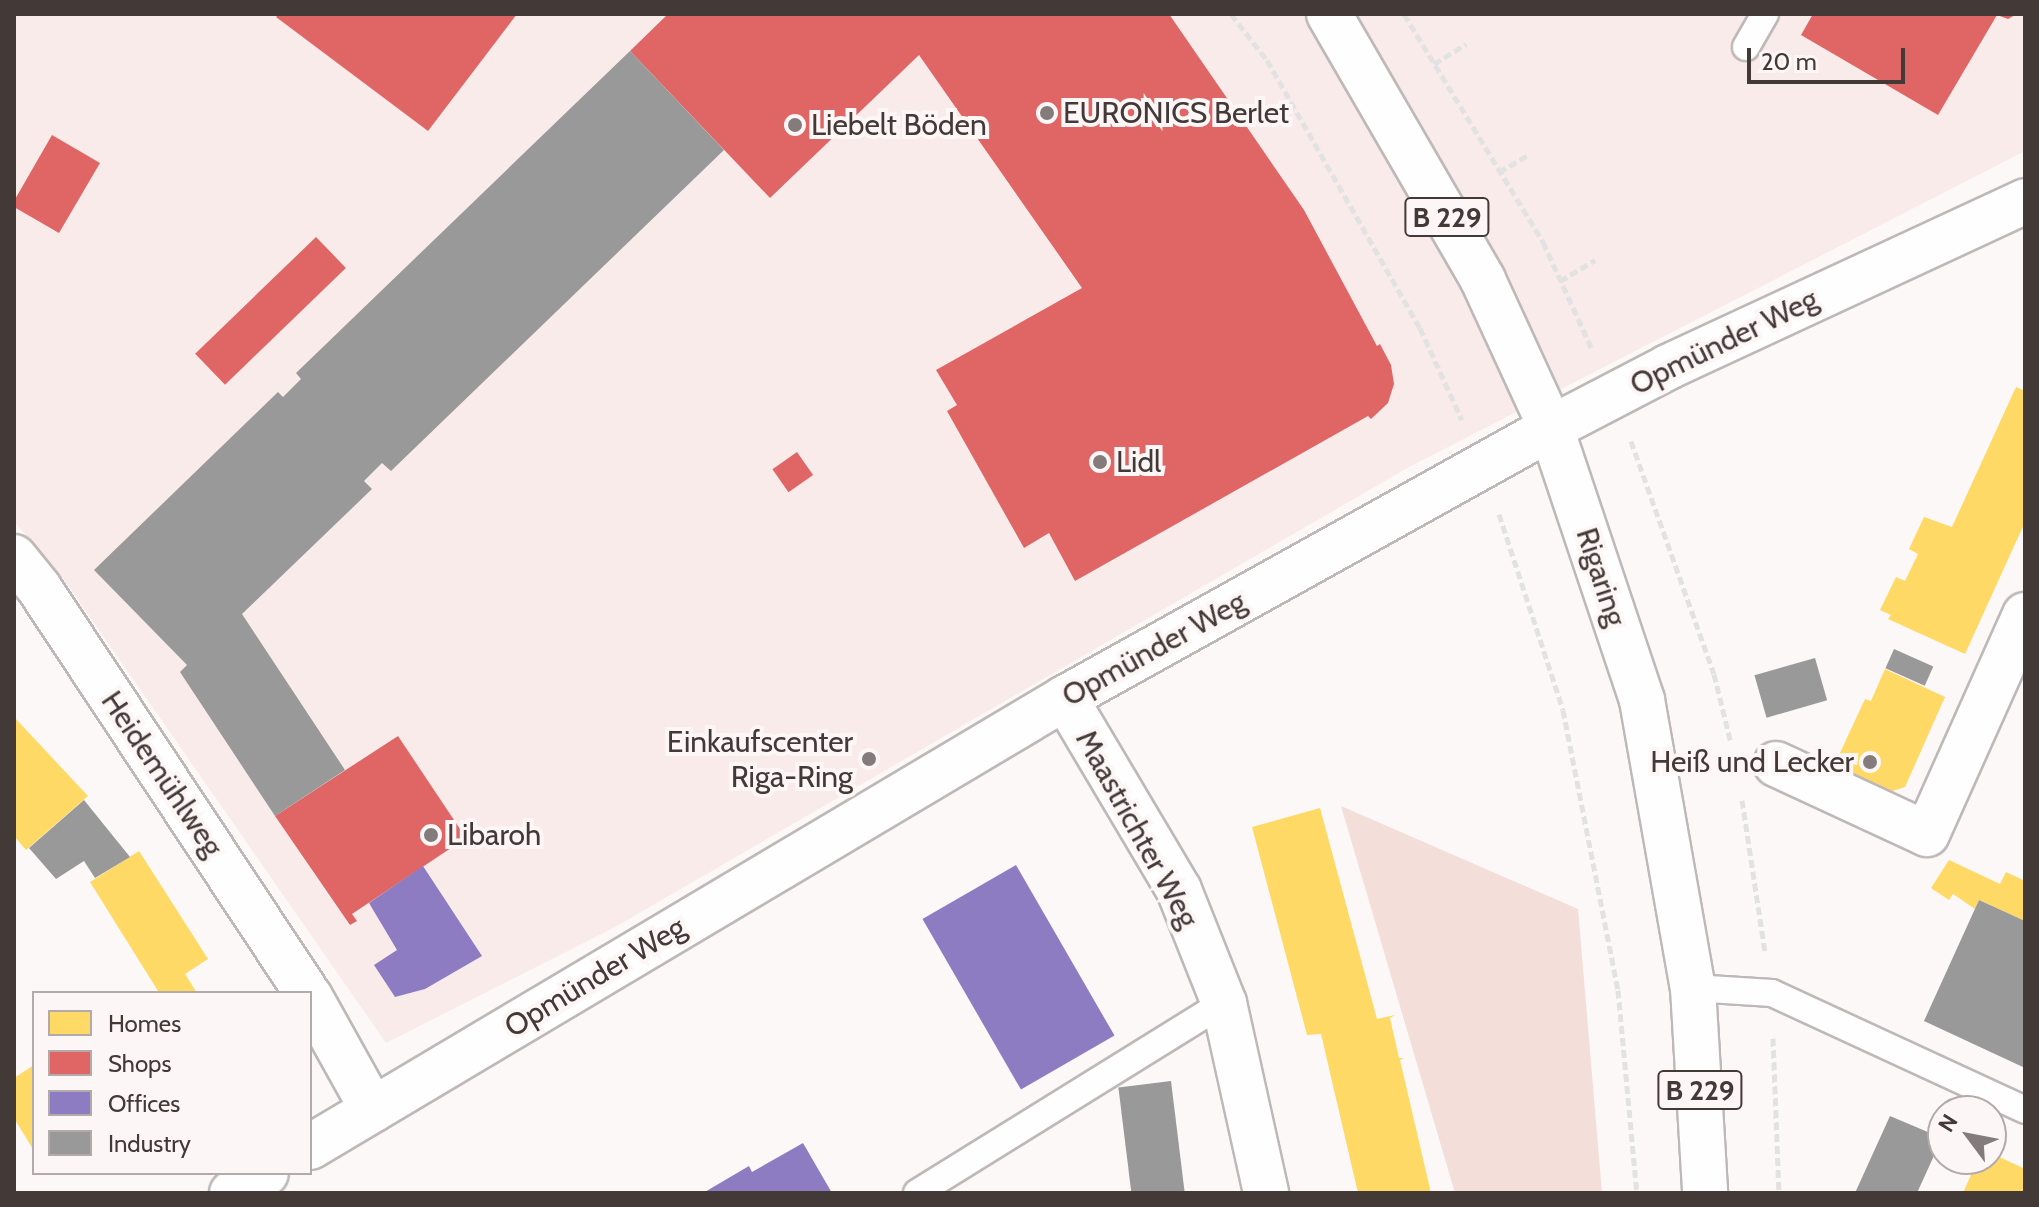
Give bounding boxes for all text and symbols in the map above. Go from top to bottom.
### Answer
scale bar [1751,32,1909,82]
text: 20 m [1761,47,1817,76]
place label: EURONICS Berlet [1063,95,1289,131]
marker: EURONICS Berlet [1038,104,1056,122]
place label: Liebelt Böden [811,107,987,143]
marker: Liebelt Böden [786,116,804,134]
road number: B 229 [1403,193,1491,241]
street label: Opmünder Weg [1624,281,1824,403]
place label: Lidl [1116,444,1161,480]
marker: Lidl [1091,453,1109,471]
street label: Rigaring [1568,523,1634,631]
street label: Opmünder Weg [1056,584,1252,714]
street label: Heidemühlweg [94,685,230,863]
place label: Einkaufscenter Riga-Ring [667,724,853,794]
street label: Maastrichter Weg [1068,724,1206,934]
place label: Heiß und Lecker [1650,744,1854,780]
marker: Einkaufscenter Riga-Ring [860,750,878,768]
marker: Heiß und Lecker [1861,753,1879,771]
place label: Libaroh [447,817,541,853]
marker: Libaroh [422,826,440,844]
street label: Opmünder Weg [498,909,692,1045]
legend [32,991,312,1175]
text: Homes [108,1009,181,1038]
text: Shops [108,1049,171,1078]
road number: B 229 [1656,1066,1744,1114]
text: Offices [108,1089,180,1118]
north arrow [1927,1095,2007,1175]
text: N [1932,1109,1963,1137]
text: Industry [108,1129,191,1158]

